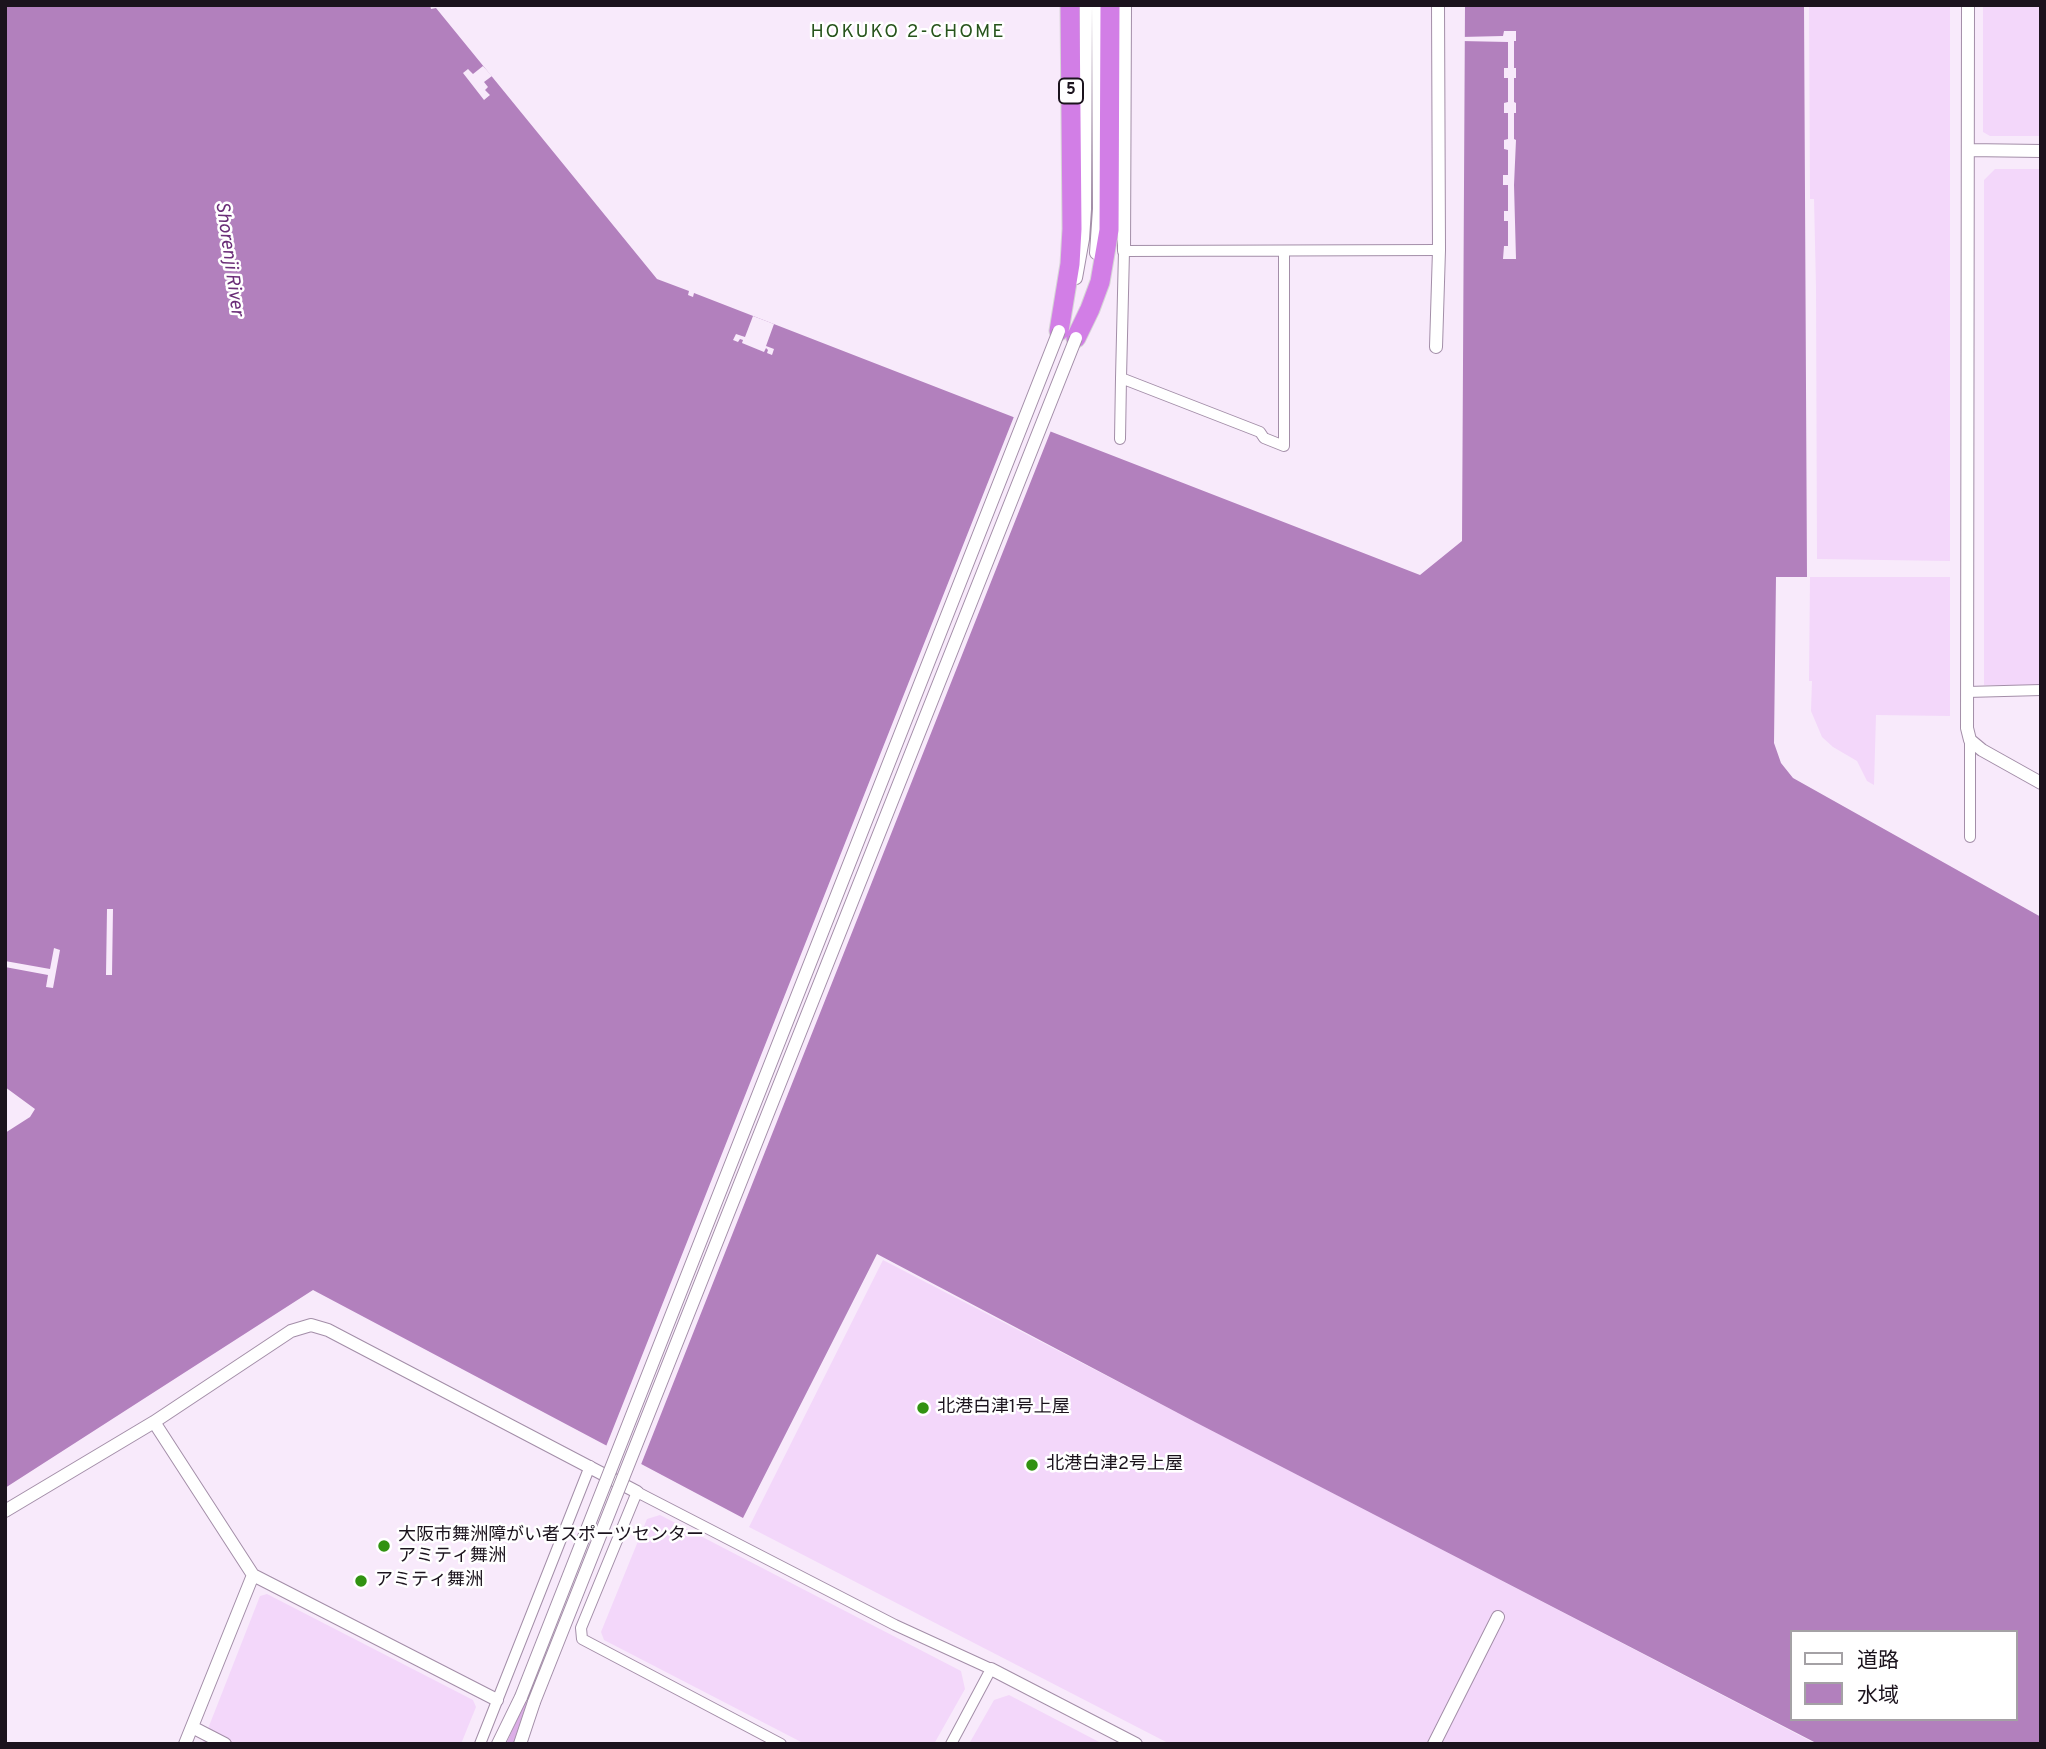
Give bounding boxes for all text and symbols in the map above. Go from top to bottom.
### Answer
district label: HOKUKO 2-CHOME [812,22,1004,44]
road number: 5 [1059,78,1083,104]
water label: Shorenji River [209,200,247,318]
place label: 北港白津1号上屋 [937,1397,1070,1419]
marker: 北港白津1号上屋 [915,1400,931,1416]
place label: 北港白津2号上屋 [1046,1454,1183,1476]
marker: 北港白津2号上屋 [1024,1457,1040,1473]
place label: 大阪市舞洲障がい者スポーツセンター アミティ舞洲 [398,1525,704,1568]
marker: 大阪市舞洲障がい者スポーツセンター アミティ舞洲 [376,1538,392,1554]
place label: アミティ舞洲 [375,1570,483,1592]
marker: アミティ舞洲 [353,1573,369,1589]
legend [1790,1630,2018,1721]
text: 道路 [1857,1648,1899,1675]
text: 水域 [1857,1683,1899,1710]

